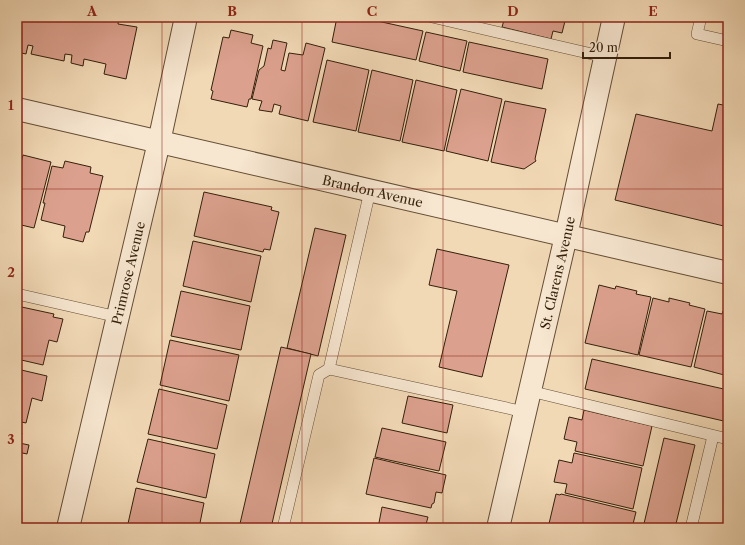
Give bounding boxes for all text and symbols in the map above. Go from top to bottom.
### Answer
text: A [86,3,98,19]
text: B [227,3,237,19]
text: C [367,3,377,19]
text: D [507,3,519,19]
text: E [648,3,658,19]
scale bar [583,34,670,60]
text: 20 m [589,40,618,55]
text: 1 [8,97,14,113]
street label: Brandon Avenue [321,172,424,210]
street label: St. Clarens Avenue [537,215,578,331]
street label: Primrose Avenue [108,220,148,326]
text: 2 [7,264,15,280]
text: 3 [7,431,15,447]

